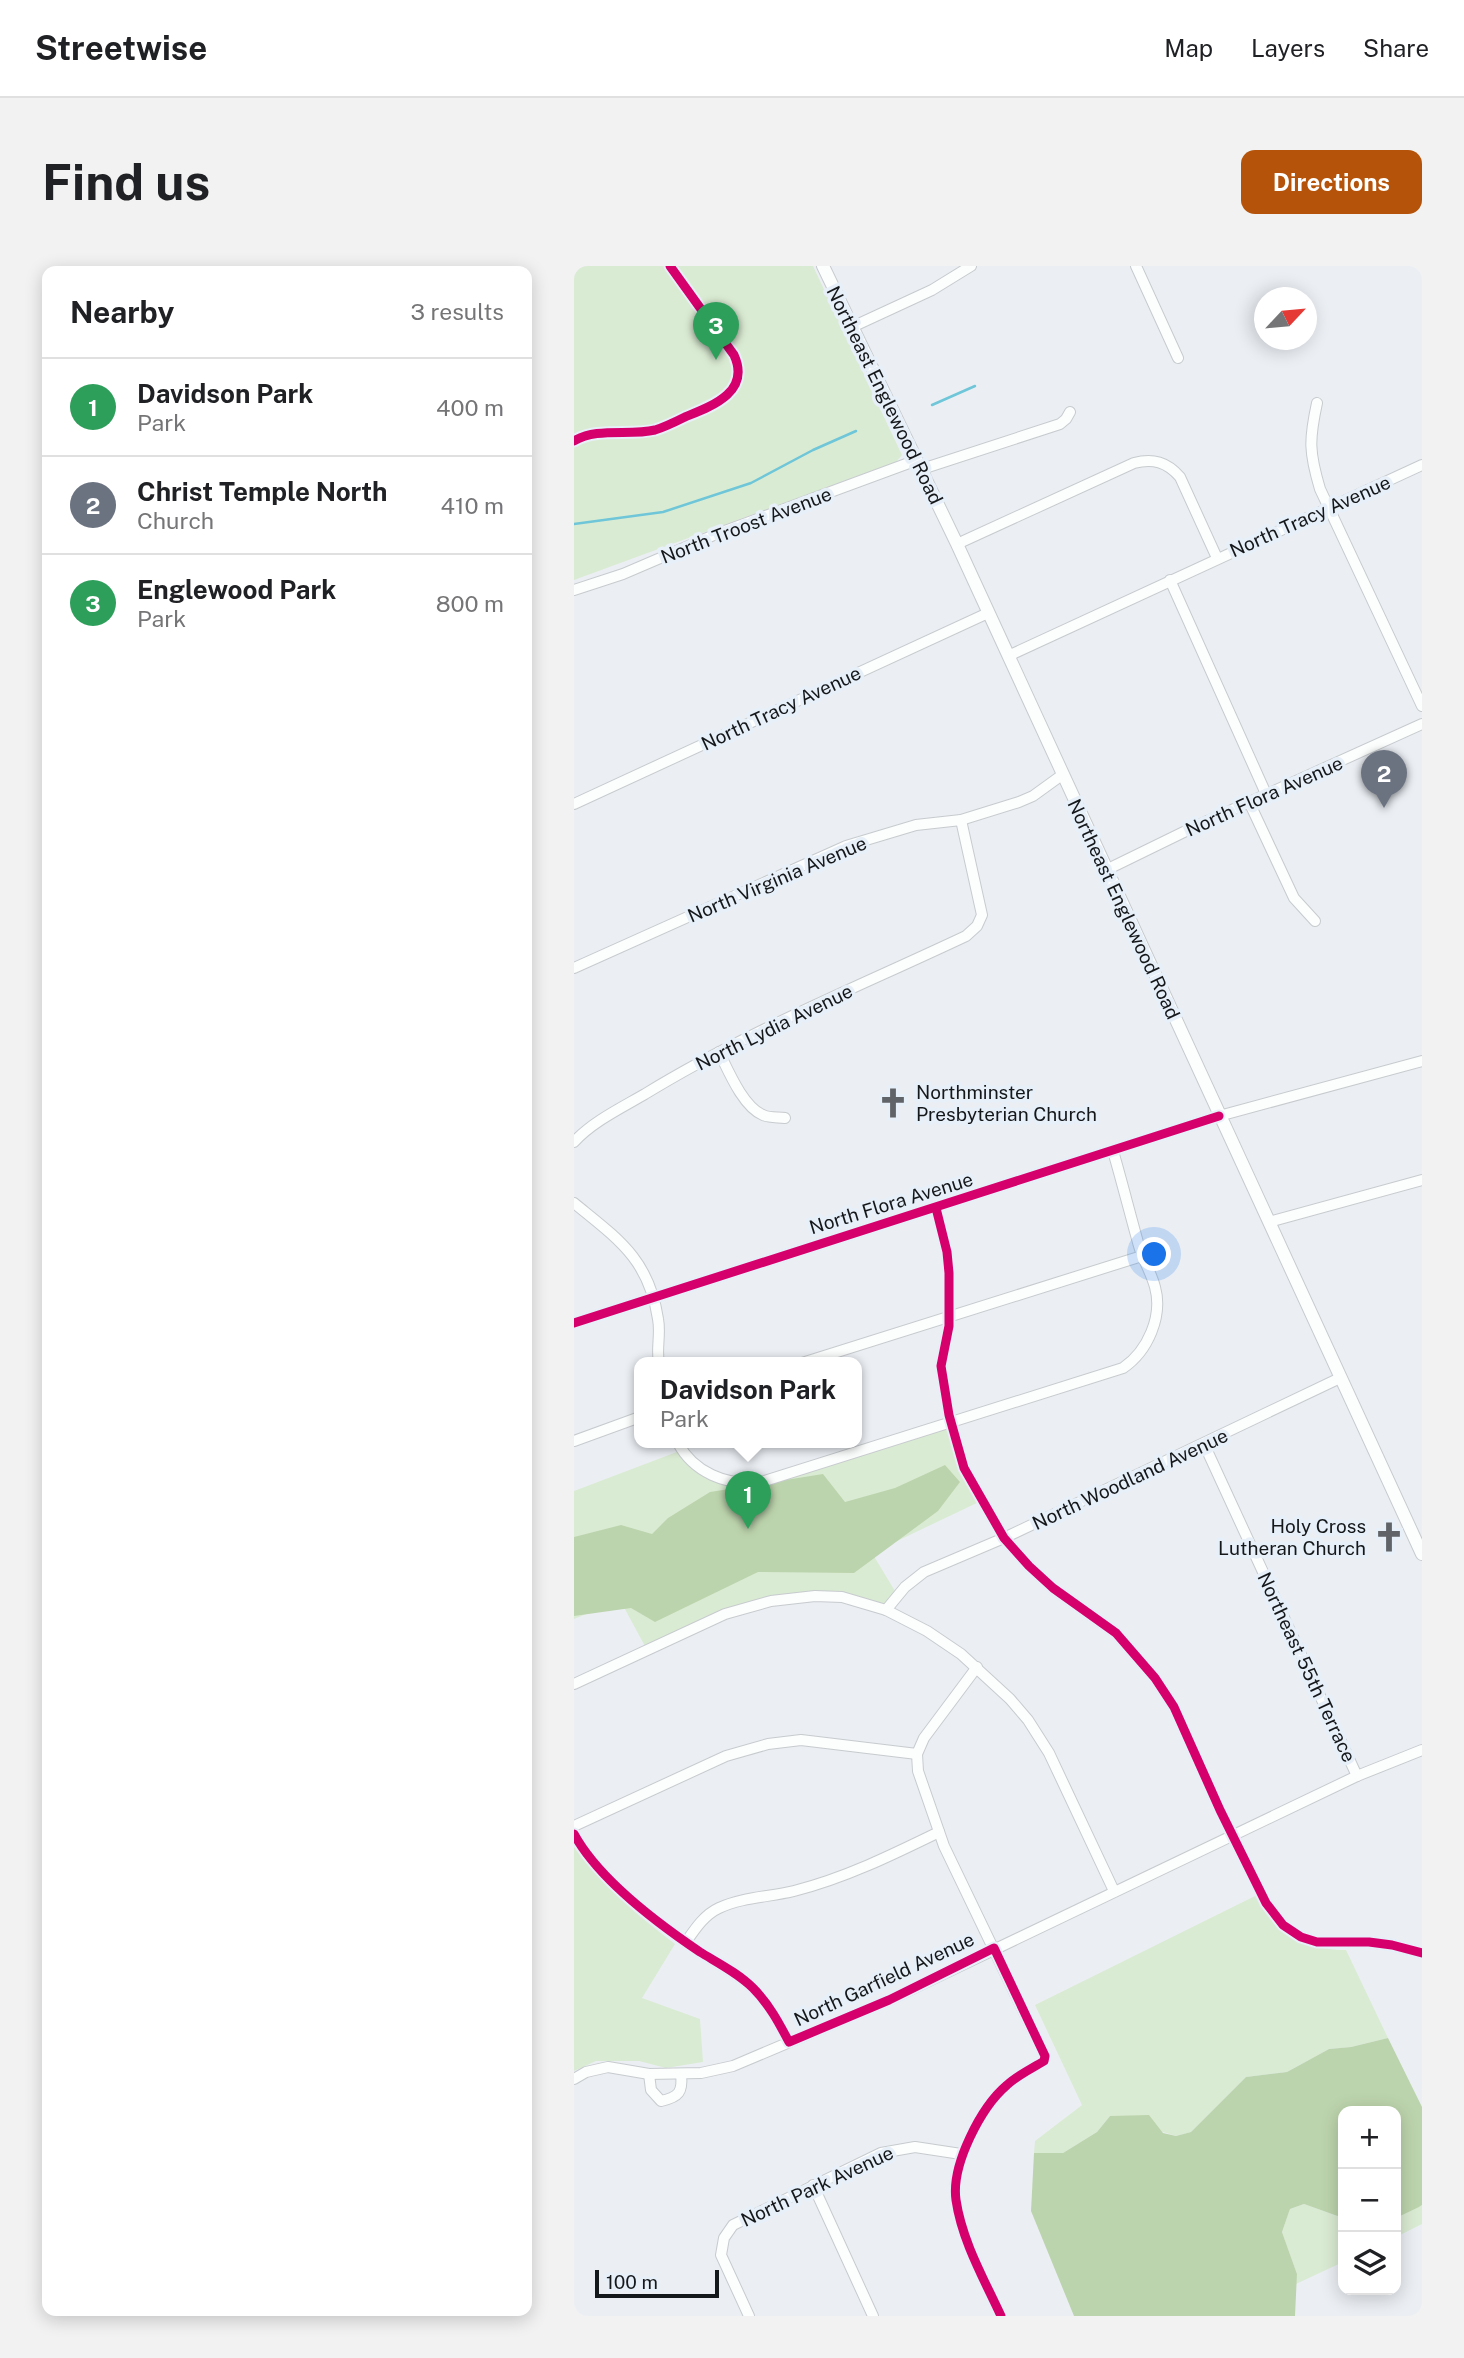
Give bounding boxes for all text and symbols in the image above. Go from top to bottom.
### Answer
text: Streetwise [35,29,207,67]
text: Map [1164,34,1213,62]
text: Layers [1251,34,1325,62]
text: Share [1363,34,1429,62]
button: Directions [1241,150,1422,214]
text: Find us [42,153,210,211]
street label: Northeast Englewood Road [822,282,948,508]
north arrow [1254,287,1317,350]
text: Nearby [70,294,174,330]
text: 3 results [410,298,504,325]
pin: 3 [693,302,739,360]
text: Davidson Park [137,378,313,409]
text: 1 [88,394,98,421]
text: 400 m [436,394,504,421]
text: Park [137,409,186,436]
street label: North Tracy Avenue [1226,471,1394,561]
text: Christ Temple North [137,476,387,507]
street label: North Troost Avenue [658,482,834,568]
text: 2 [86,492,100,519]
text: 410 m [441,492,504,519]
text: Church [137,507,214,534]
text: Englewood Park [137,574,336,605]
text: 3 [85,590,101,617]
text: 800 m [436,590,504,617]
text: Park [137,605,186,632]
street label: North Tracy Avenue [698,661,864,755]
pin: 2 [1361,750,1407,808]
street label: North Flora Avenue [1182,751,1346,841]
street label: Northeast Englewood Road [1063,796,1185,1022]
street label: North Virginia Avenue [684,831,870,927]
street label: North Lydia Avenue [692,979,856,1075]
place label: Northminster Presbyterian Church [916,1081,1097,1125]
church icon: Northminster Presbyterian Church [876,1086,910,1120]
street label: North Flora Avenue [807,1168,975,1238]
your location [1137,1237,1171,1271]
popup [634,1357,862,1448]
text: Davidson Park [660,1374,836,1405]
text: Park [660,1405,709,1432]
street label: North Woodland Avenue [1029,1424,1231,1534]
pin: 1 [725,1471,771,1529]
place label: Holy Cross Lutheran Church [1218,1515,1366,1559]
church icon: Holy Cross Lutheran Church [1372,1520,1406,1554]
street label: Northeast 55th Terrace [1253,1569,1361,1765]
street label: North Garfield Avenue [790,1928,978,2030]
map controls [1338,2106,1401,2295]
button: + [1338,2106,1401,2169]
street label: North Park Avenue [737,2141,897,2231]
button: − [1338,2169,1401,2232]
button: layers [1338,2232,1401,2295]
scale bar [595,2267,719,2299]
text: 100 m [606,2271,658,2293]

